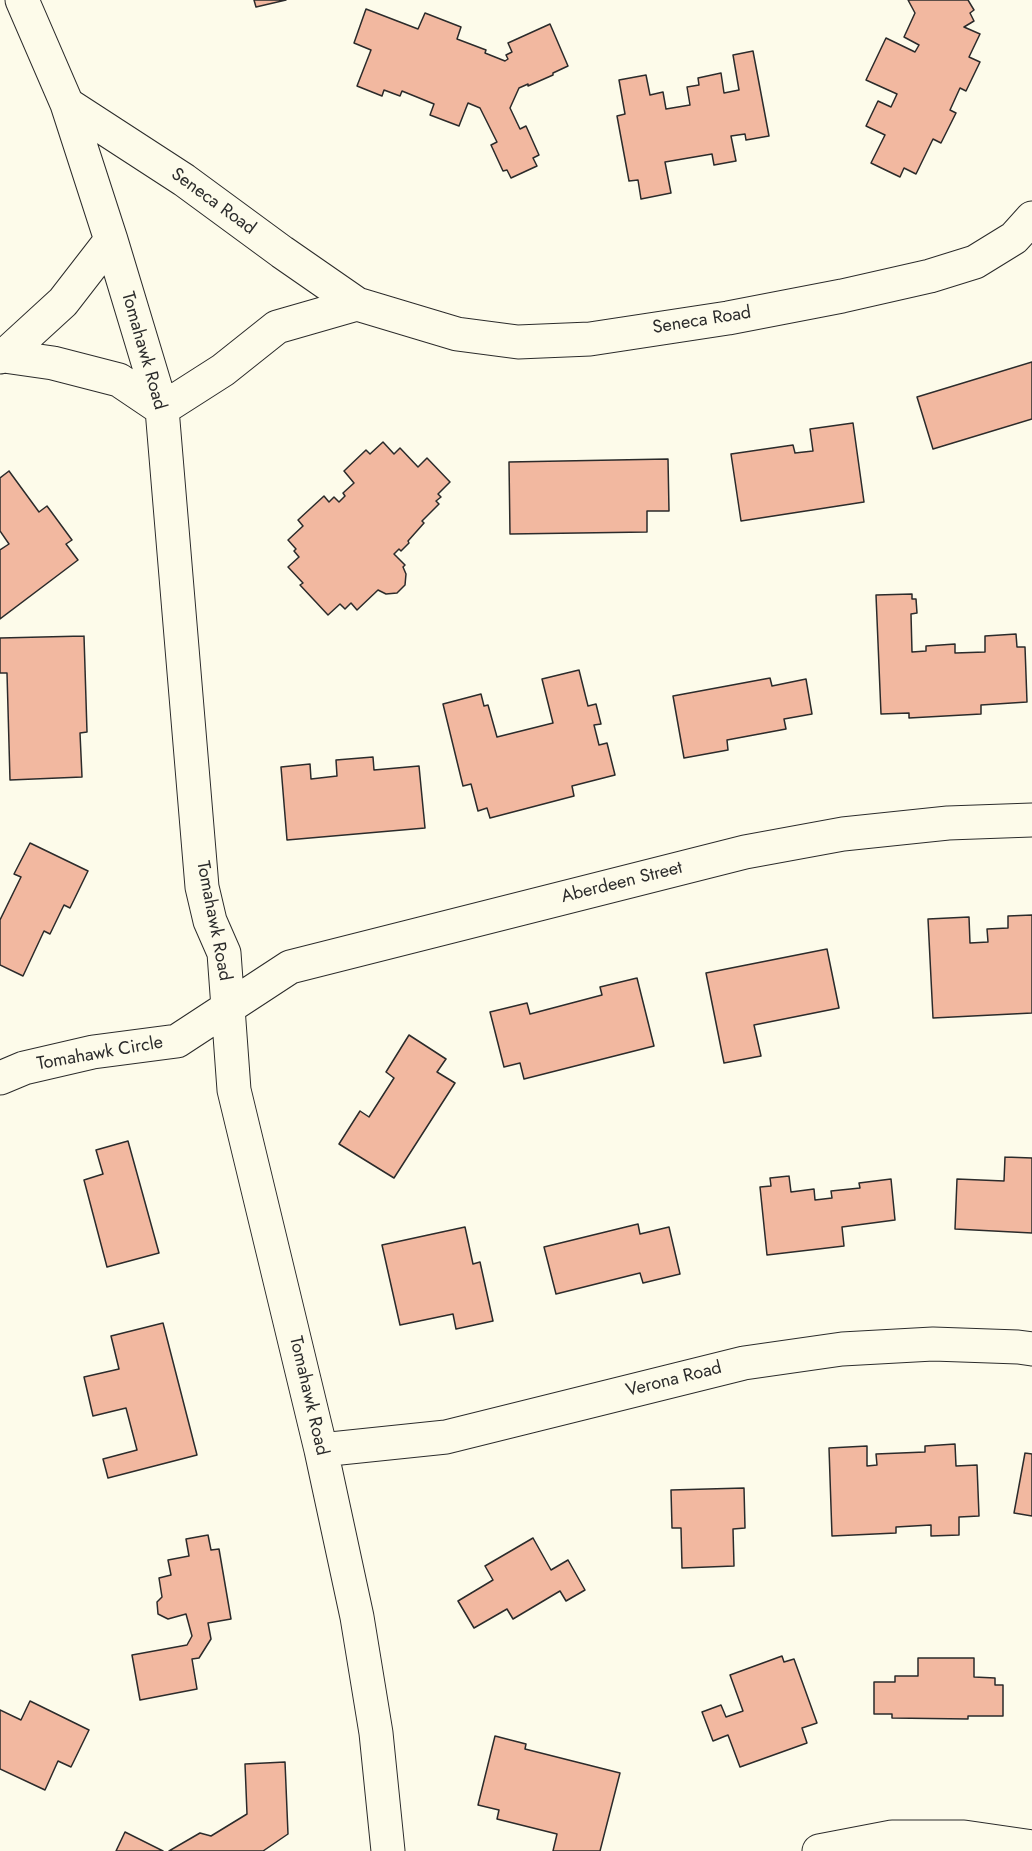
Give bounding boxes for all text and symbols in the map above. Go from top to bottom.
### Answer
street label: Seneca Road [166,164,260,240]
street label: Tomahawk Road [116,290,170,412]
street label: Seneca Road [651,303,753,339]
street label: Aberdeen Street [559,857,685,909]
street label: Tomahawk Road [191,859,235,983]
street label: Tomahawk Circle [35,1032,165,1076]
street label: Tomahawk Road [284,1334,332,1458]
street label: Verona Road [624,1358,724,1402]

